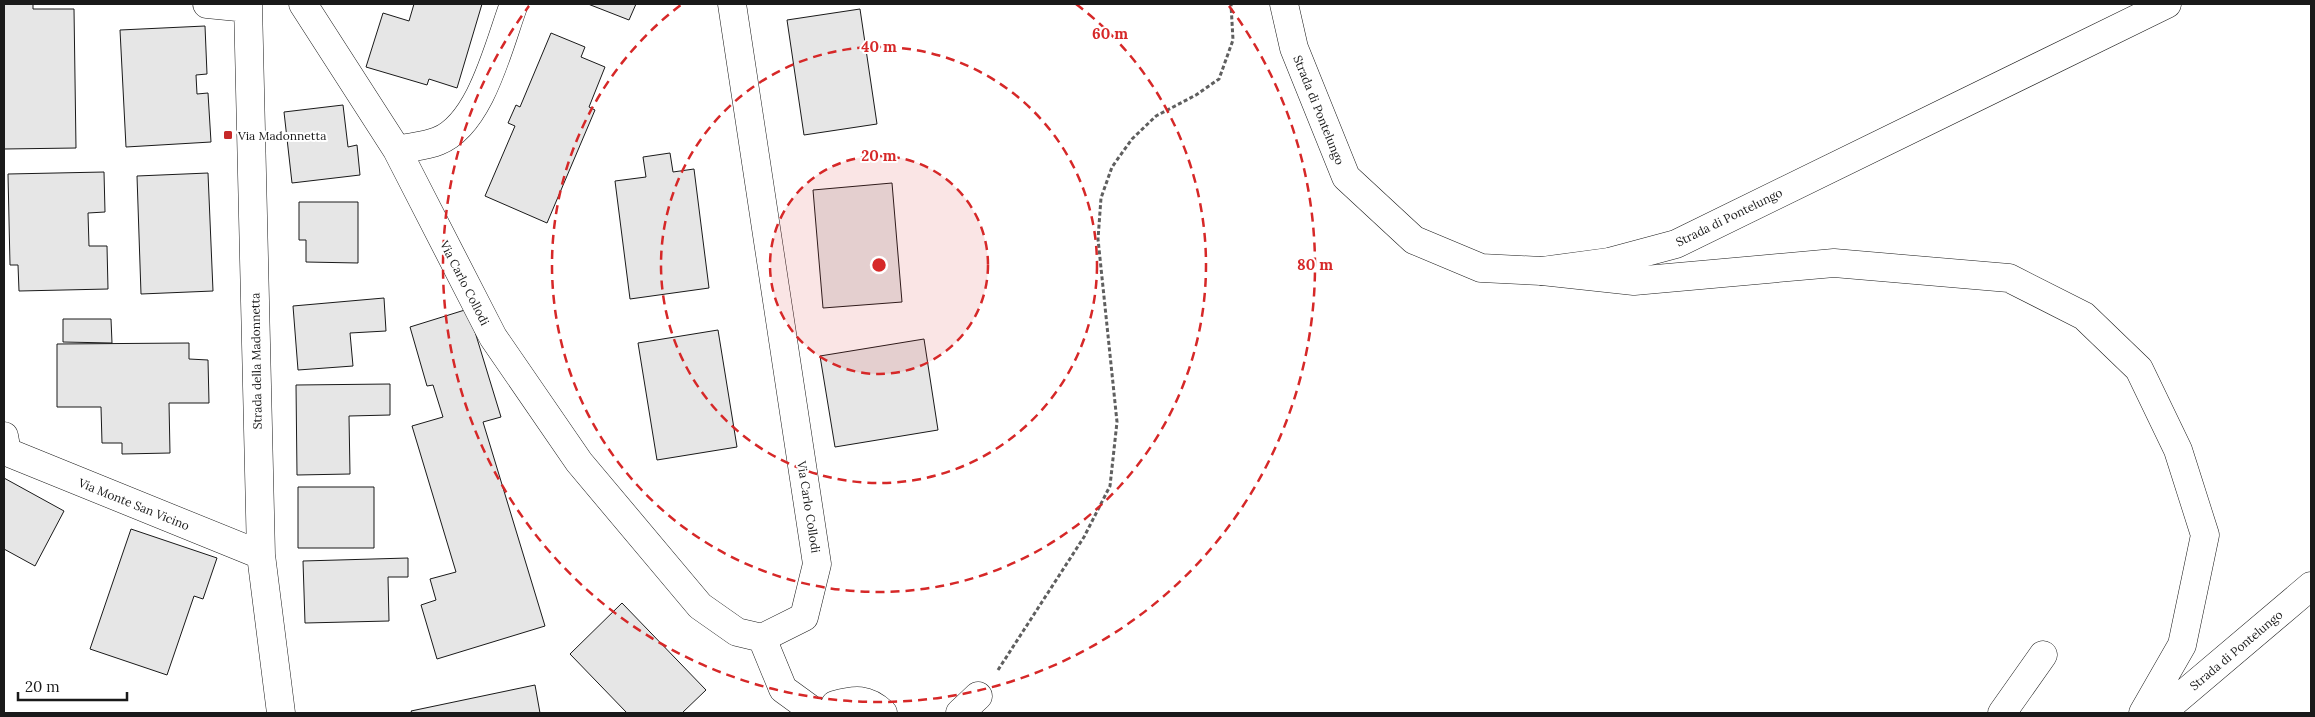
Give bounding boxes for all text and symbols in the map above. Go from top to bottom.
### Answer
text: 60 m [1092,24,1128,43]
text: 40 m [861,37,897,56]
street label: Strada di Pontelungo [1290,53,1348,167]
place label: Via Madonnetta [237,128,326,143]
marker: Via Madonnetta [222,129,234,141]
text: 20 m [861,146,897,165]
street label: Strada di Pontelungo [1673,185,1785,249]
street label: Via Carlo Collodi [437,237,493,328]
text: 80 m [1297,255,1333,274]
centre of rings [870,256,888,274]
street label: Strada della Madonnetta [247,292,265,430]
street label: Via Carlo Collodi [794,459,824,554]
street label: Via Monte San Vicino [75,475,192,533]
street label: Strada di Pontelungo [2186,607,2286,693]
scale bar [18,670,126,702]
text: 20 m [25,677,60,696]

